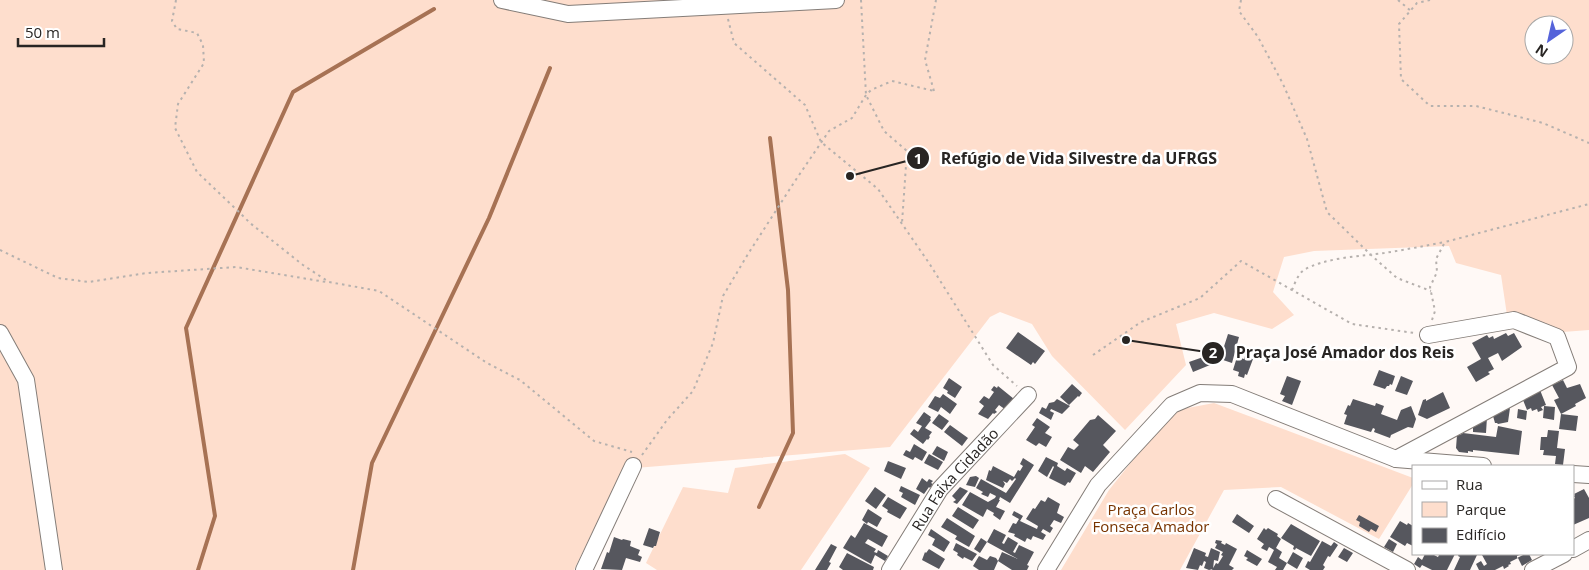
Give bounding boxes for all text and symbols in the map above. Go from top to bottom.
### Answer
scale bar [18,15,104,47]
north arrow [1524,15,1574,65]
text: 50 m [25,22,60,42]
text: N [1531,40,1551,62]
callout: Refúgio de Vida Silvestre da UFRGS [906,143,1227,174]
text: Refúgio de Vida Silvestre da UFRGS [941,147,1217,169]
text: 1 [914,148,922,168]
callout: Praça José Amador dos Reis [1201,337,1464,368]
text: Praça José Amador dos Reis [1236,341,1454,363]
text: 2 [1209,342,1218,362]
street label: Rua Faixa Cidadão [907,423,1003,534]
legend [1412,465,1574,555]
text: Rua [1456,474,1483,494]
park label: Praça Carlos Fonseca Amador [1093,499,1210,536]
text: Parque [1456,499,1506,519]
text: Edifício [1456,524,1506,544]

